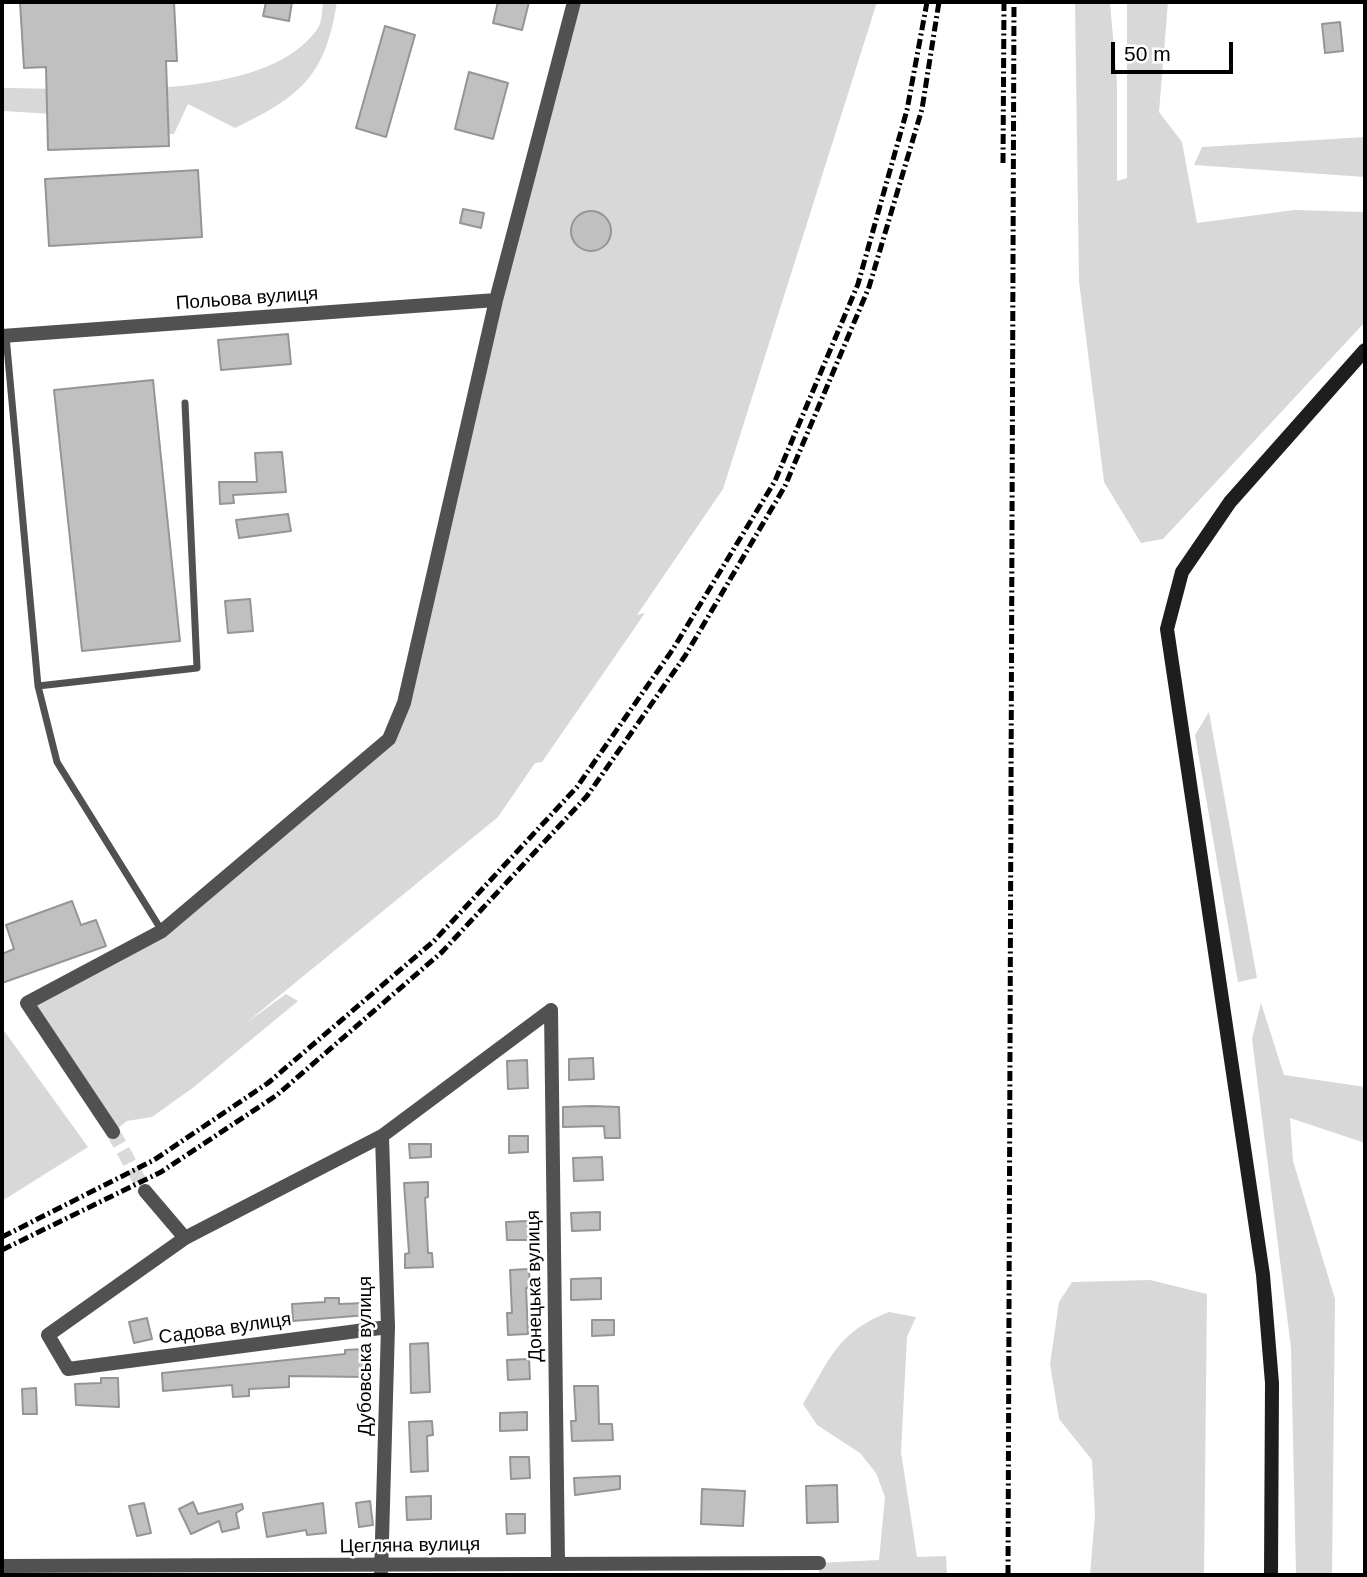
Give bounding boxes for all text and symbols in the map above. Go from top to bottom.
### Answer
scale bar [1115,28,1238,72]
text: 50 m [1124,42,1171,65]
street label: Польова вулиця [175,283,319,315]
street label: Донецька вулиця [522,1210,548,1362]
street label: Дубовська вулиця [355,1276,377,1436]
street label: Садова вулиця [157,1308,293,1350]
street label: Цегляна вулиця [340,1533,480,1559]

